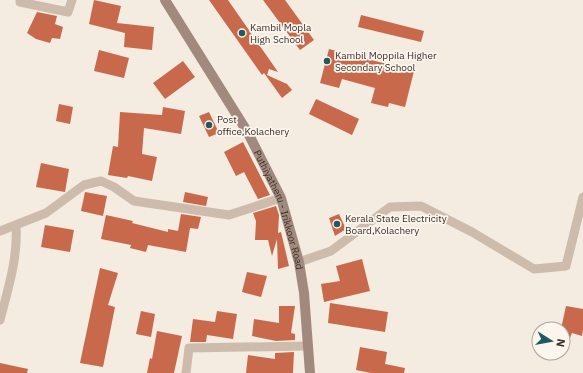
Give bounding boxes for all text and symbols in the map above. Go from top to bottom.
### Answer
place label: Kambil Mopla High School [250,21,312,46]
marker: Kambil Mopla High School [237,28,247,38]
place label: Kambil Moppila Higher Secondary School [335,49,437,74]
marker: Kambil Moppila Higher Secondary School [322,56,332,66]
place label: Post office,Kolachery [217,113,289,138]
marker: Post office,Kolachery [204,120,214,130]
street label: Puthiyatheru - Irikkoor Road [251,148,306,271]
place label: Kerala State Electricity Board,Kolachery [345,212,447,237]
marker: Kerala State Electricity Board,Kolachery [332,219,342,229]
north arrow [531,321,571,361]
text: N [553,338,568,348]

